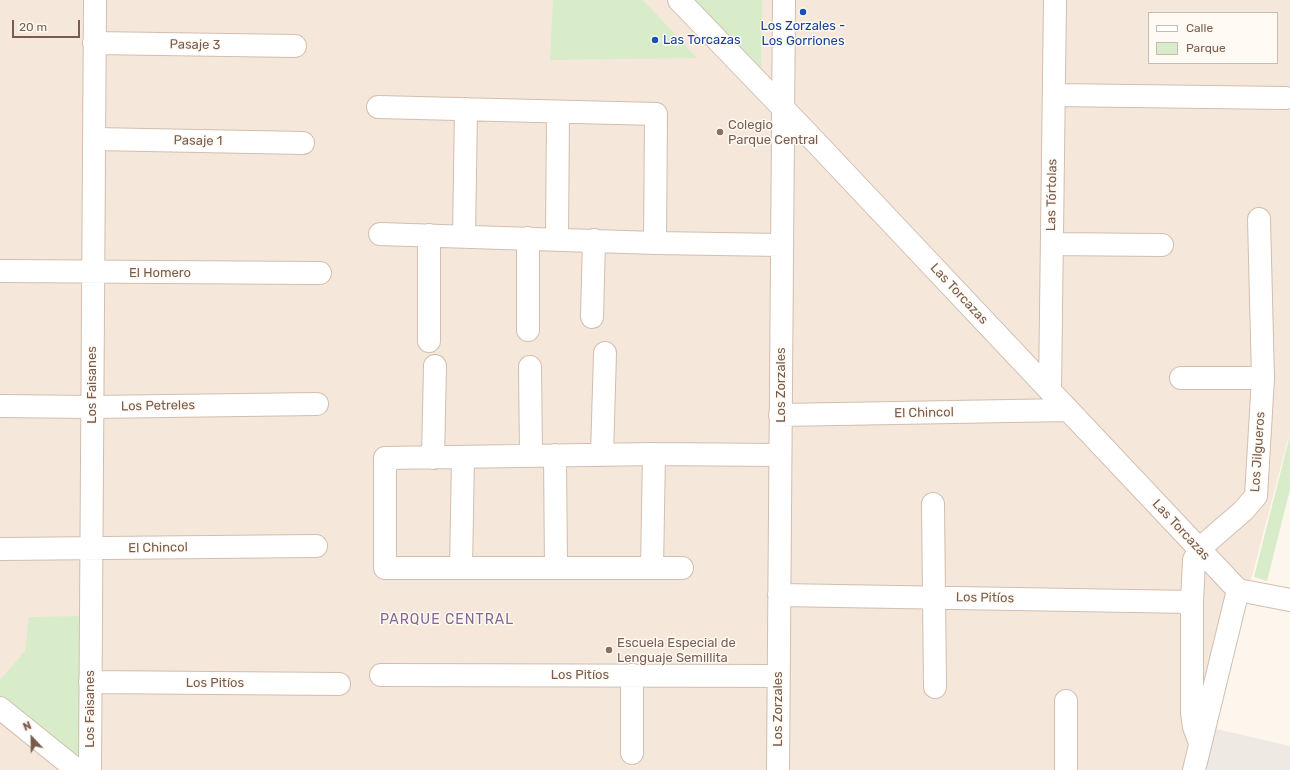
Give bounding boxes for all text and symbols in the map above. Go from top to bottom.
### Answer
marker: Los Zorzales - Los Gorriones [798,7,808,17]
scale bar [14,12,82,38]
legend [1148,12,1278,64]
place label: Los Zorzales - Los Gorriones [761,18,845,49]
text: 20 m [19,20,47,34]
text: Calle [1186,21,1213,35]
place label: Las Torcazas [663,32,741,48]
marker: Las Torcazas [650,35,660,45]
street label: Pasaje 3 [169,37,221,53]
text: Parque [1186,41,1226,55]
place label: Colegio Parque Central [728,117,818,148]
marker: Colegio Parque Central [715,127,725,137]
street label: Pasaje 1 [174,133,222,149]
street label: Las Tórtolas [1044,159,1060,231]
street label: Las Torcazas [927,260,991,328]
street label: El Homero [129,265,191,281]
street label: Los Faisanes [84,346,100,424]
street label: Los Zorzales [773,347,789,423]
street label: Los Petreles [121,398,195,414]
street label: El Chincol [894,405,954,421]
street label: Los Jilgueros [1247,411,1269,493]
street label: Las Torcazas [1149,496,1213,564]
street label: El Chincol [128,540,188,556]
street label: Los Pitíos [956,590,1014,606]
district label: PARQUE CENTRAL [380,612,514,628]
place label: Escuela Especial de Lenguaje Semillita [617,635,736,666]
marker: Escuela Especial de Lenguaje Semillita [604,645,614,655]
street label: Los Pitíos [551,667,609,683]
street label: Los Faisanes [82,670,98,748]
street label: Los Zorzales [770,671,786,747]
street label: Los Pitíos [186,675,244,691]
north arrow [12,718,52,758]
text: N [21,719,33,734]

